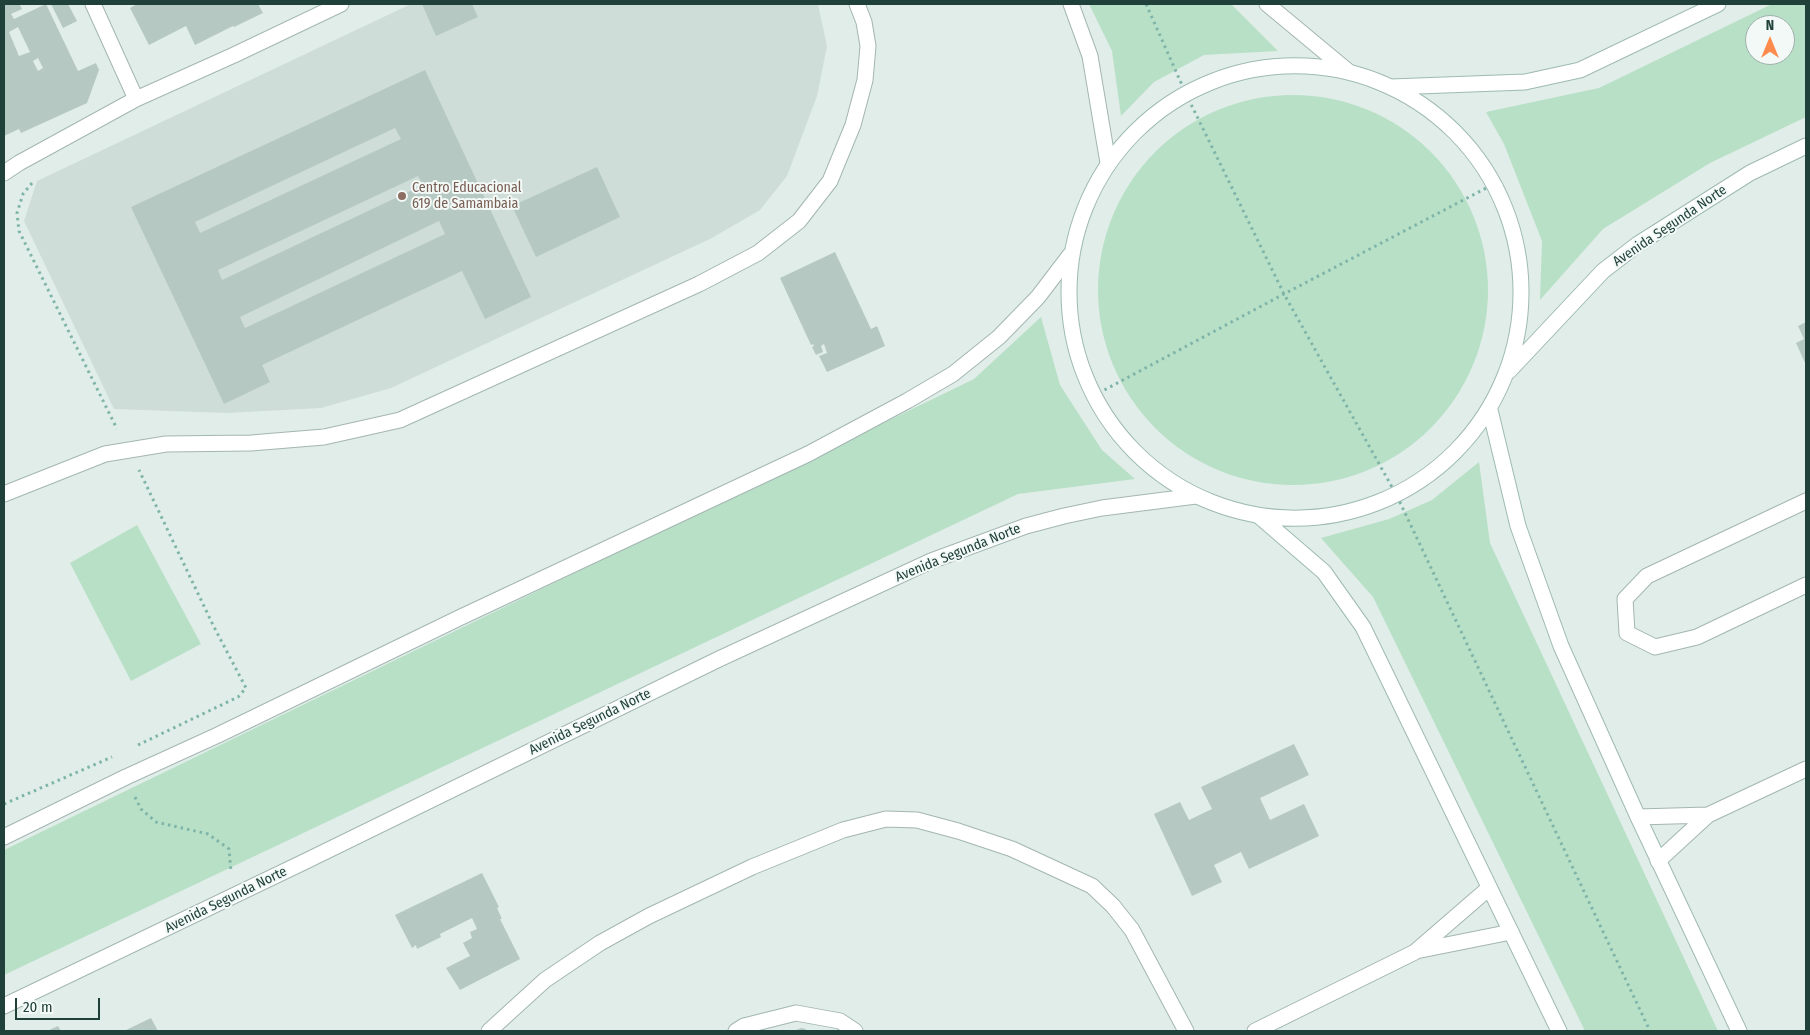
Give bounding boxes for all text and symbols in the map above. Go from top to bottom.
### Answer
north arrow [1745,15,1795,65]
text: N [1766,17,1774,34]
place label: Centro Educacional 619 de Samambaia [412,180,521,212]
street label: Avenida Segunda Norte [1610,182,1730,270]
marker: Centro Educacional 619 de Samambaia [396,190,408,202]
street label: Avenida Segunda Norte [893,520,1023,586]
street label: Avenida Segunda Norte [526,685,654,759]
street label: Avenida Segunda Norte [162,863,290,937]
scale bar [18,988,102,1020]
text: 20 m [23,998,53,1016]

